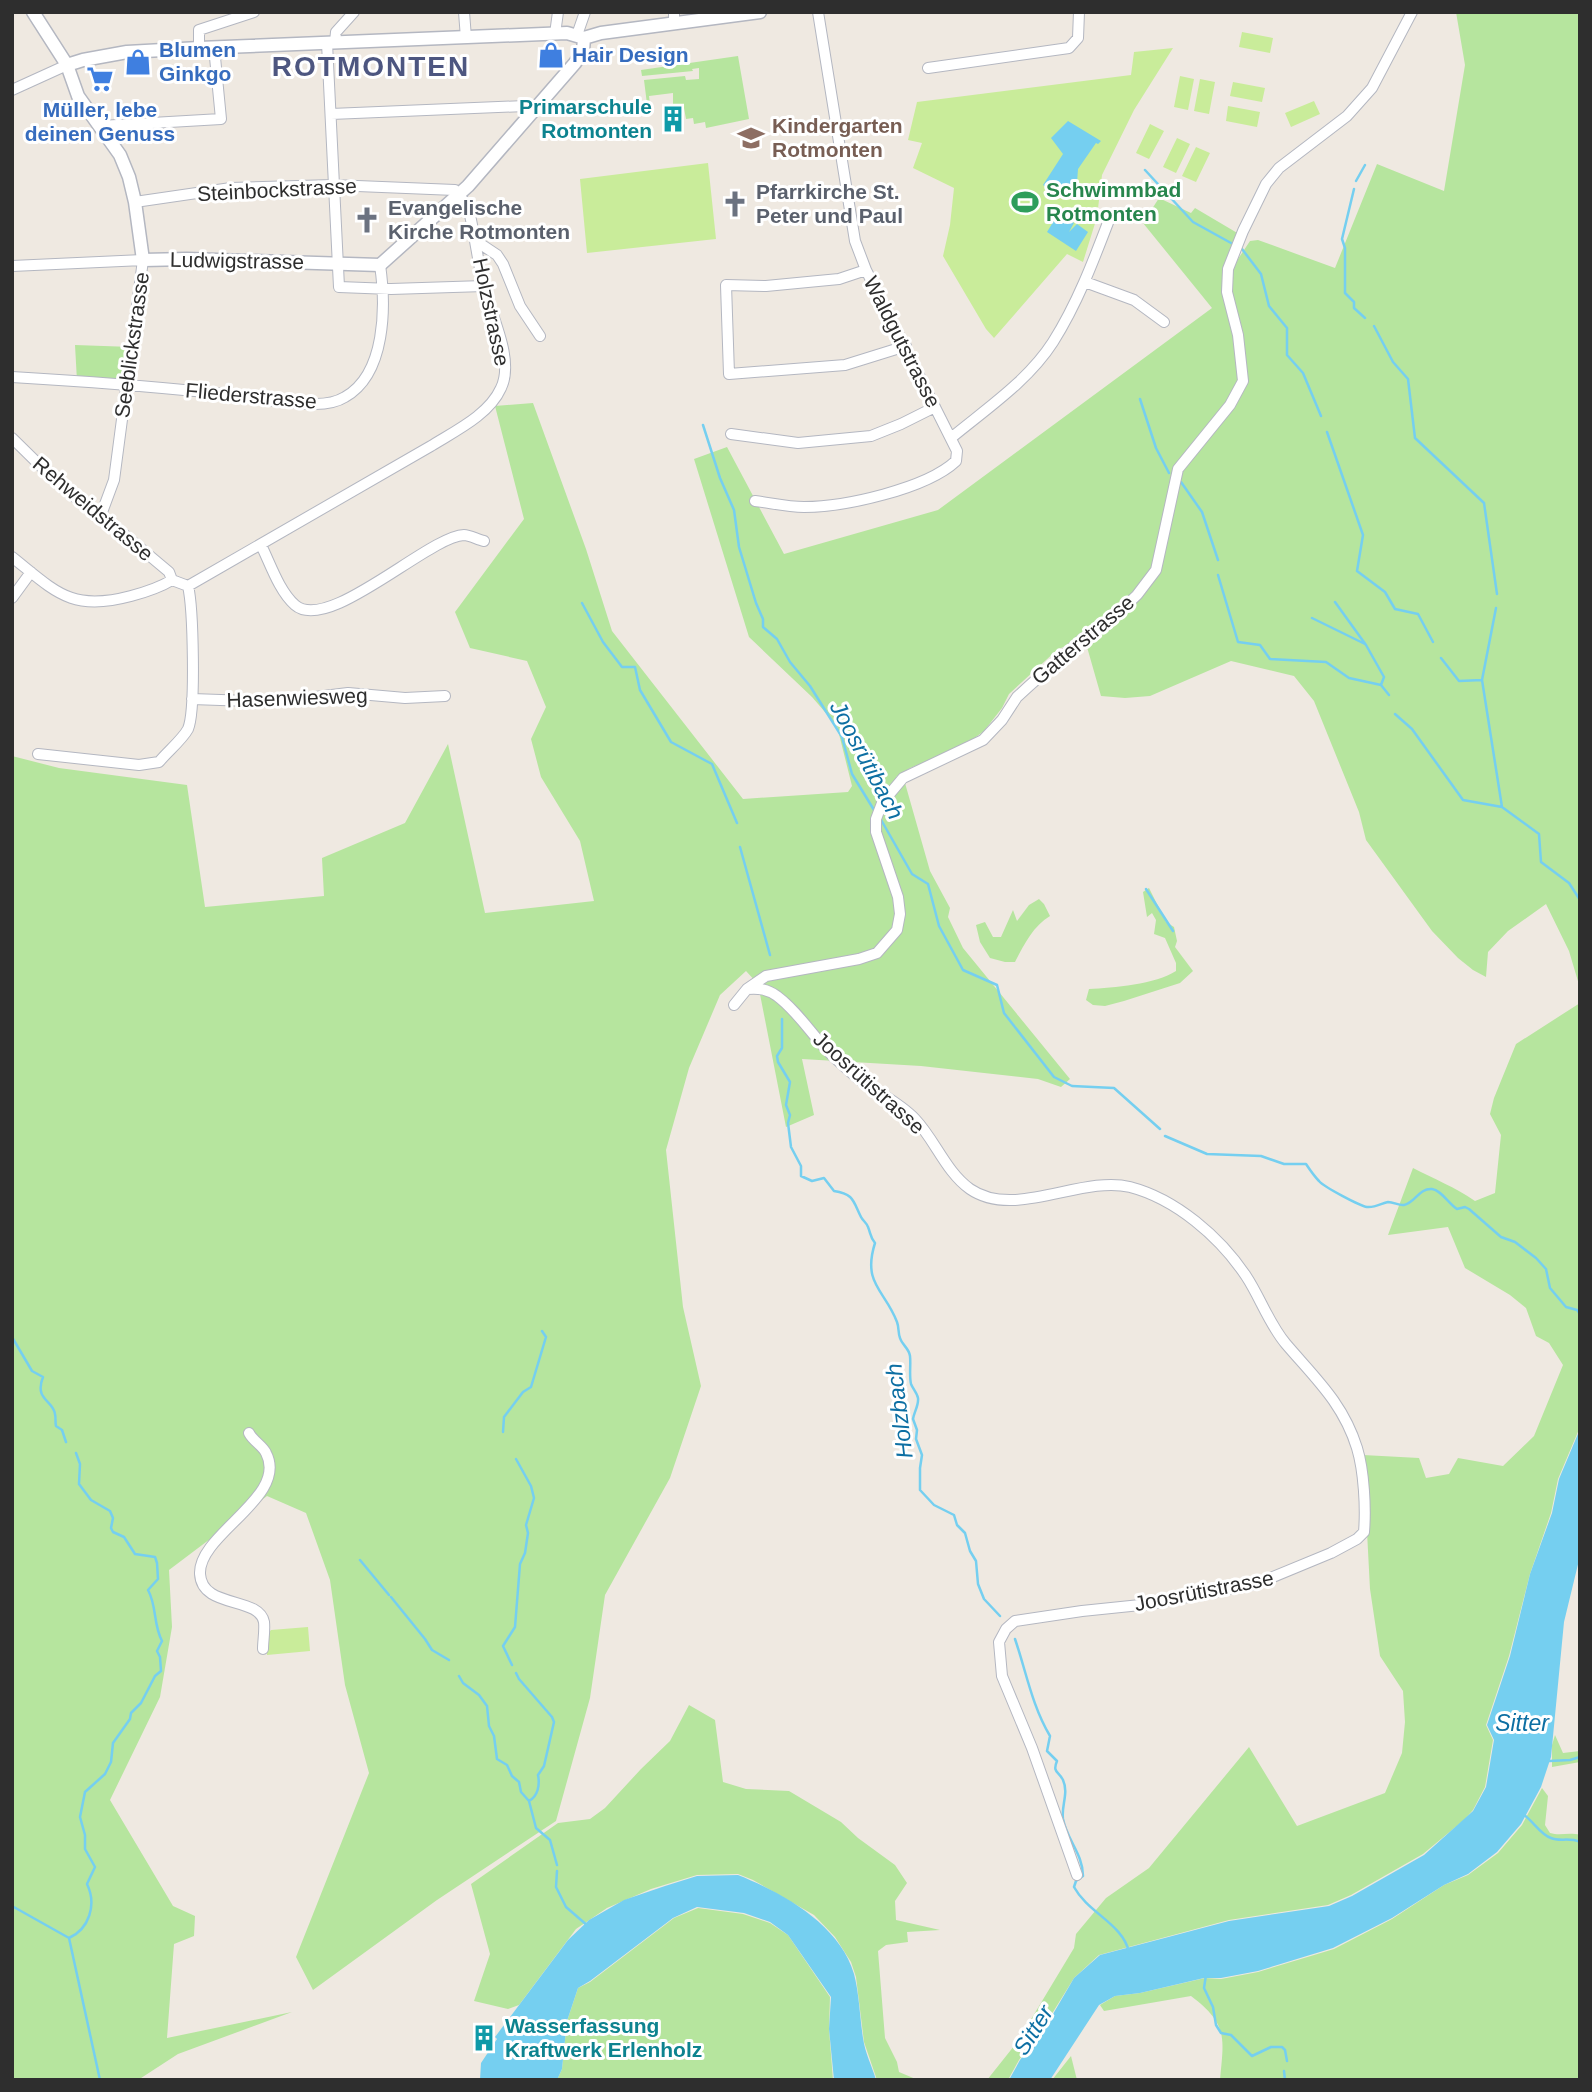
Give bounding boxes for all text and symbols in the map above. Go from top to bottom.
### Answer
place label: Blumen Ginkgo [159,38,236,85]
shop icon: Hair Design [536,40,566,70]
place label: Hair Design [572,43,689,66]
shop icon: Blumen Ginkgo [123,47,153,77]
district label: ROTMONTEN [272,51,470,82]
supermarket icon: Müller, lebe deinen Genuss [85,64,115,94]
place label: Primarschule Rotmonten [519,95,652,142]
place label: Müller, lebe deinen Genuss [25,98,175,145]
building icon: Primarschule Rotmonten [658,104,688,134]
place label: Kindergarten Rotmonten [772,114,903,161]
school or university icon: Kindergarten Rotmonten [736,123,766,153]
street label: Steinbockstrasse [197,174,357,205]
place label: Schwimmbad Rotmonten [1046,178,1181,225]
place label: Pfarrkirche St. Peter und Paul [756,180,903,227]
sports icon: Schwimmbad Rotmonten [1010,187,1040,217]
church icon: Pfarrkirche St. Peter und Paul [720,189,750,219]
place label: Evangelische Kirche Rotmonten [388,196,570,243]
church icon: Evangelische Kirche Rotmonten [352,205,382,235]
street label: Ludwigstrasse [170,248,304,273]
street label: Holzstrasse [469,256,514,368]
street label: Seeblickstrasse [110,271,153,419]
street label: Waldgutstrasse [860,272,945,411]
street label: Fliederstrasse [184,378,318,413]
street label: Rehweidstrasse [29,452,158,565]
street label: Gatterstrasse [1027,590,1138,689]
street label: Hasenwiesweg [226,684,368,711]
water label: Joosrütibach [824,695,909,824]
street label: Joosrütistrasse [809,1027,930,1138]
water label: Holzbach [880,1362,918,1460]
street label: Joosrütistrasse [1132,1566,1275,1615]
water label: Sitter [1495,1710,1550,1736]
water label: Sitter [1008,1999,1059,2060]
place label: Wasserfassung Kraftwerk Erlenholz [505,2014,702,2061]
building icon: Wasserfassung Kraftwerk Erlenholz [469,2023,499,2053]

